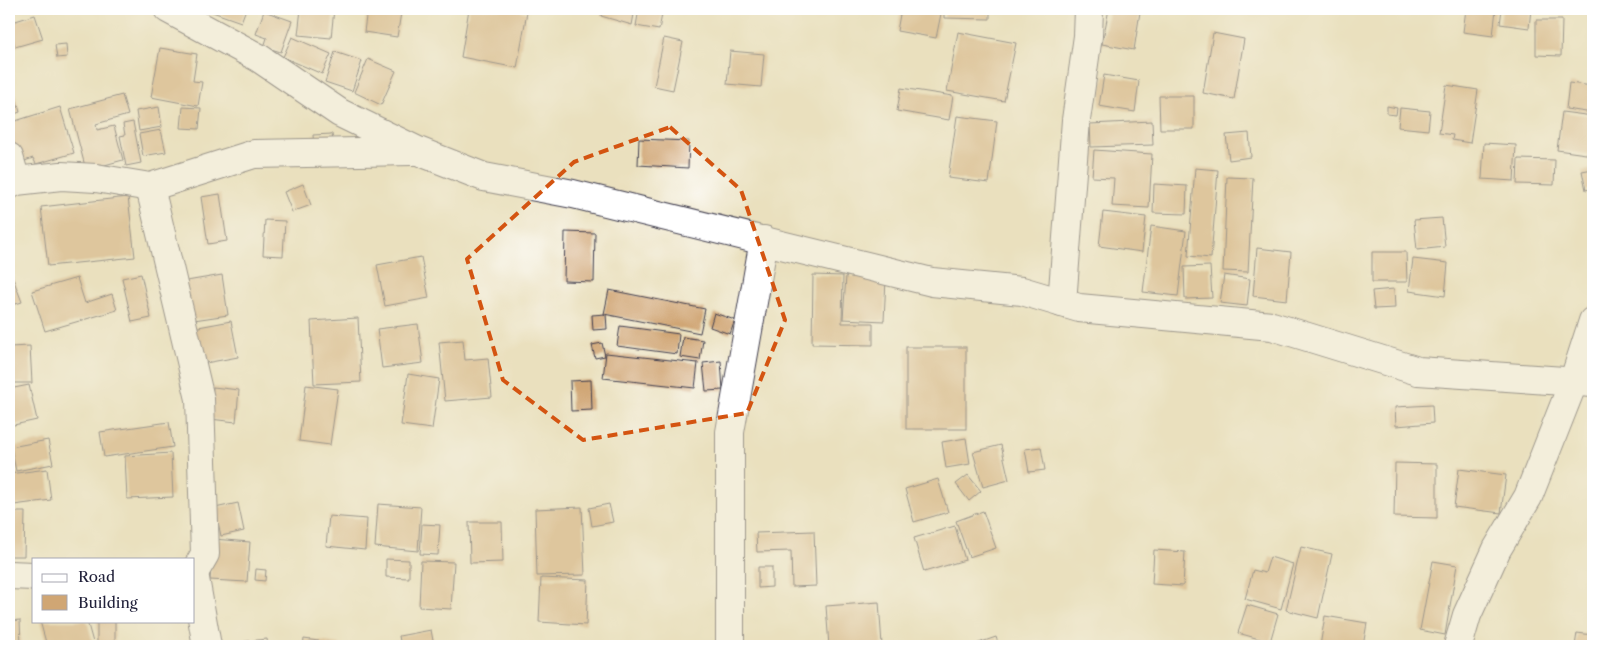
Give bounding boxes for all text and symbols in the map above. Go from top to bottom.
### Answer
legend [32,558,195,622]
text: Road [78,567,115,586]
text: Building [78,593,138,612]

